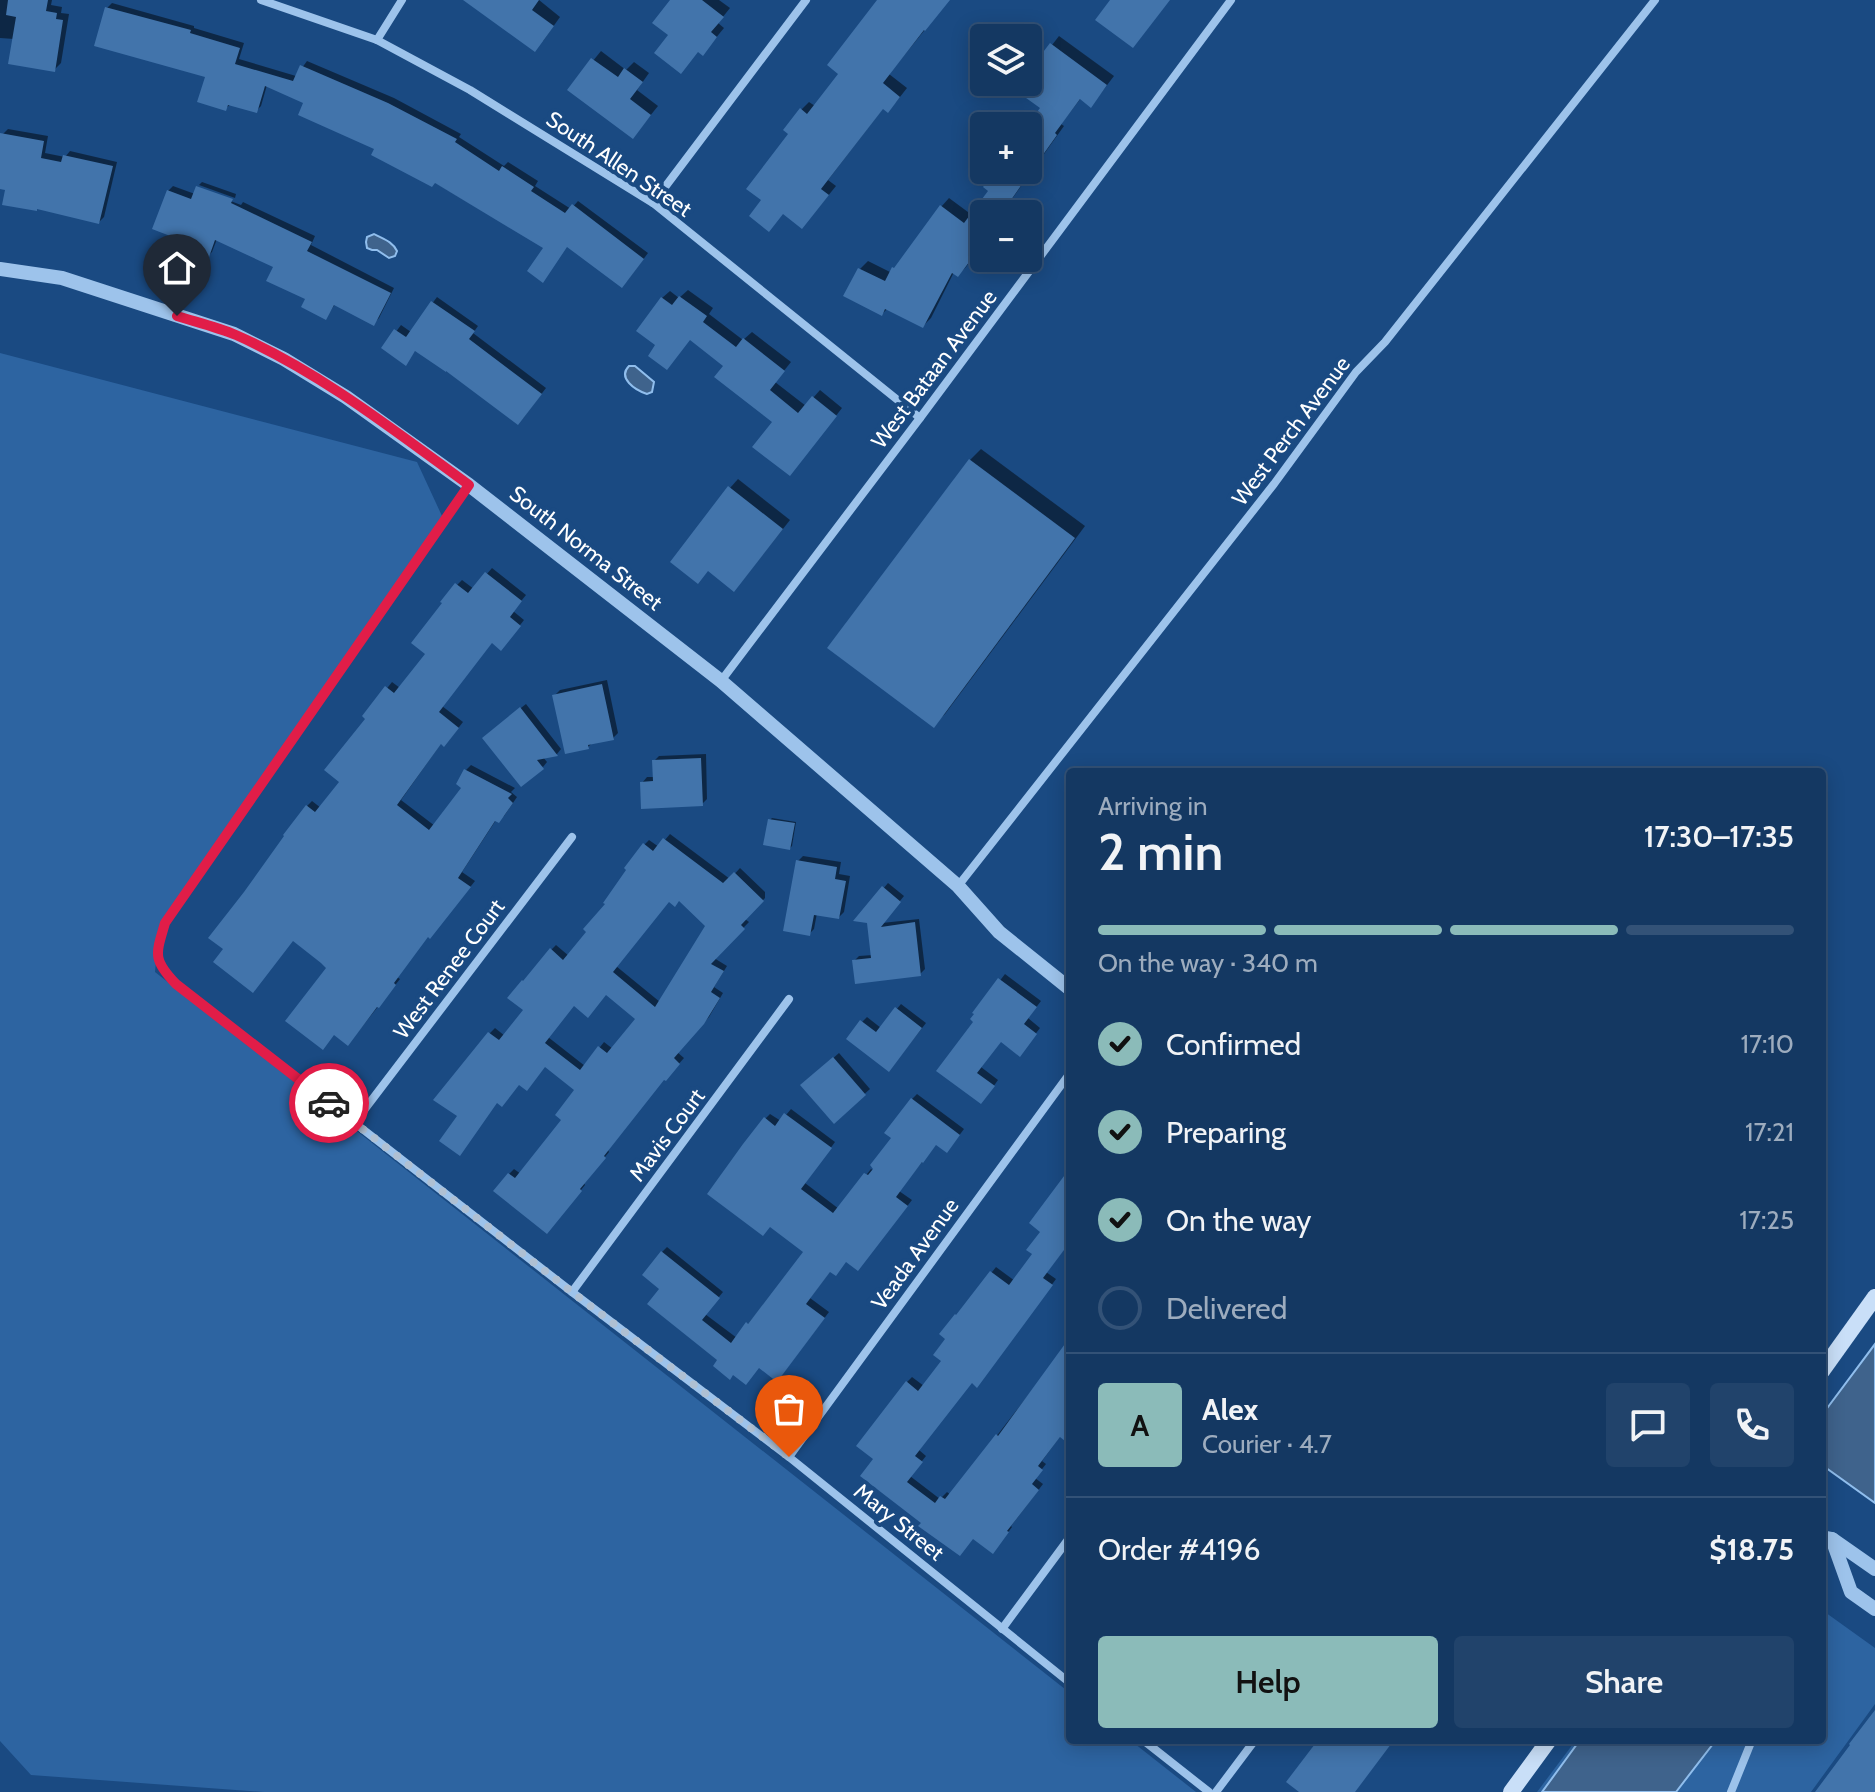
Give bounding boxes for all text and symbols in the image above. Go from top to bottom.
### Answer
map controls [970,24,1042,272]
button: layers [970,24,1042,96]
street label: South Allen Street [541,105,697,223]
button: + [970,112,1042,184]
button: − [970,200,1042,272]
pin [143,234,211,316]
icon: home [155,246,199,290]
street label: West Bataan Avenue [866,284,1002,454]
street label: West Perch Avenue [1226,351,1356,511]
street label: South Norma Street [504,480,668,616]
text: Arriving in [1098,790,1208,822]
text: 17:30–17:35 [1644,818,1794,855]
text: 2 min [1098,820,1223,883]
street label: West Renee Court [388,893,511,1044]
text: On the way · 340 m [1098,947,1318,979]
icon: check [1098,1022,1142,1066]
text: Confirmed [1166,1026,1301,1063]
text: 17:10 [1740,1028,1794,1060]
courier [289,1063,369,1143]
icon: car [307,1081,351,1125]
street label: Mavis Court [624,1083,711,1187]
icon: check [1098,1110,1142,1154]
text: Preparing [1166,1114,1286,1151]
text: 17:21 [1745,1116,1794,1148]
street label: Veada Avenue [865,1193,965,1315]
icon: check [1098,1198,1142,1242]
text: On the way [1166,1202,1311,1239]
text: 17:25 [1739,1204,1794,1236]
text: Delivered [1166,1290,1287,1327]
pin [755,1375,823,1457]
button: chat [1606,1383,1690,1467]
button: phone [1710,1383,1794,1467]
icon: bag [767,1387,811,1431]
text: Alex [1202,1391,1258,1428]
text: A [1131,1407,1149,1444]
text: Courier · 4.7 [1202,1428,1332,1460]
street label: Mary Street [849,1478,950,1567]
text: Order #4196 [1098,1531,1261,1568]
text: $18.75 [1709,1531,1794,1568]
button: Help [1098,1636,1438,1728]
button: Share [1454,1636,1794,1728]

